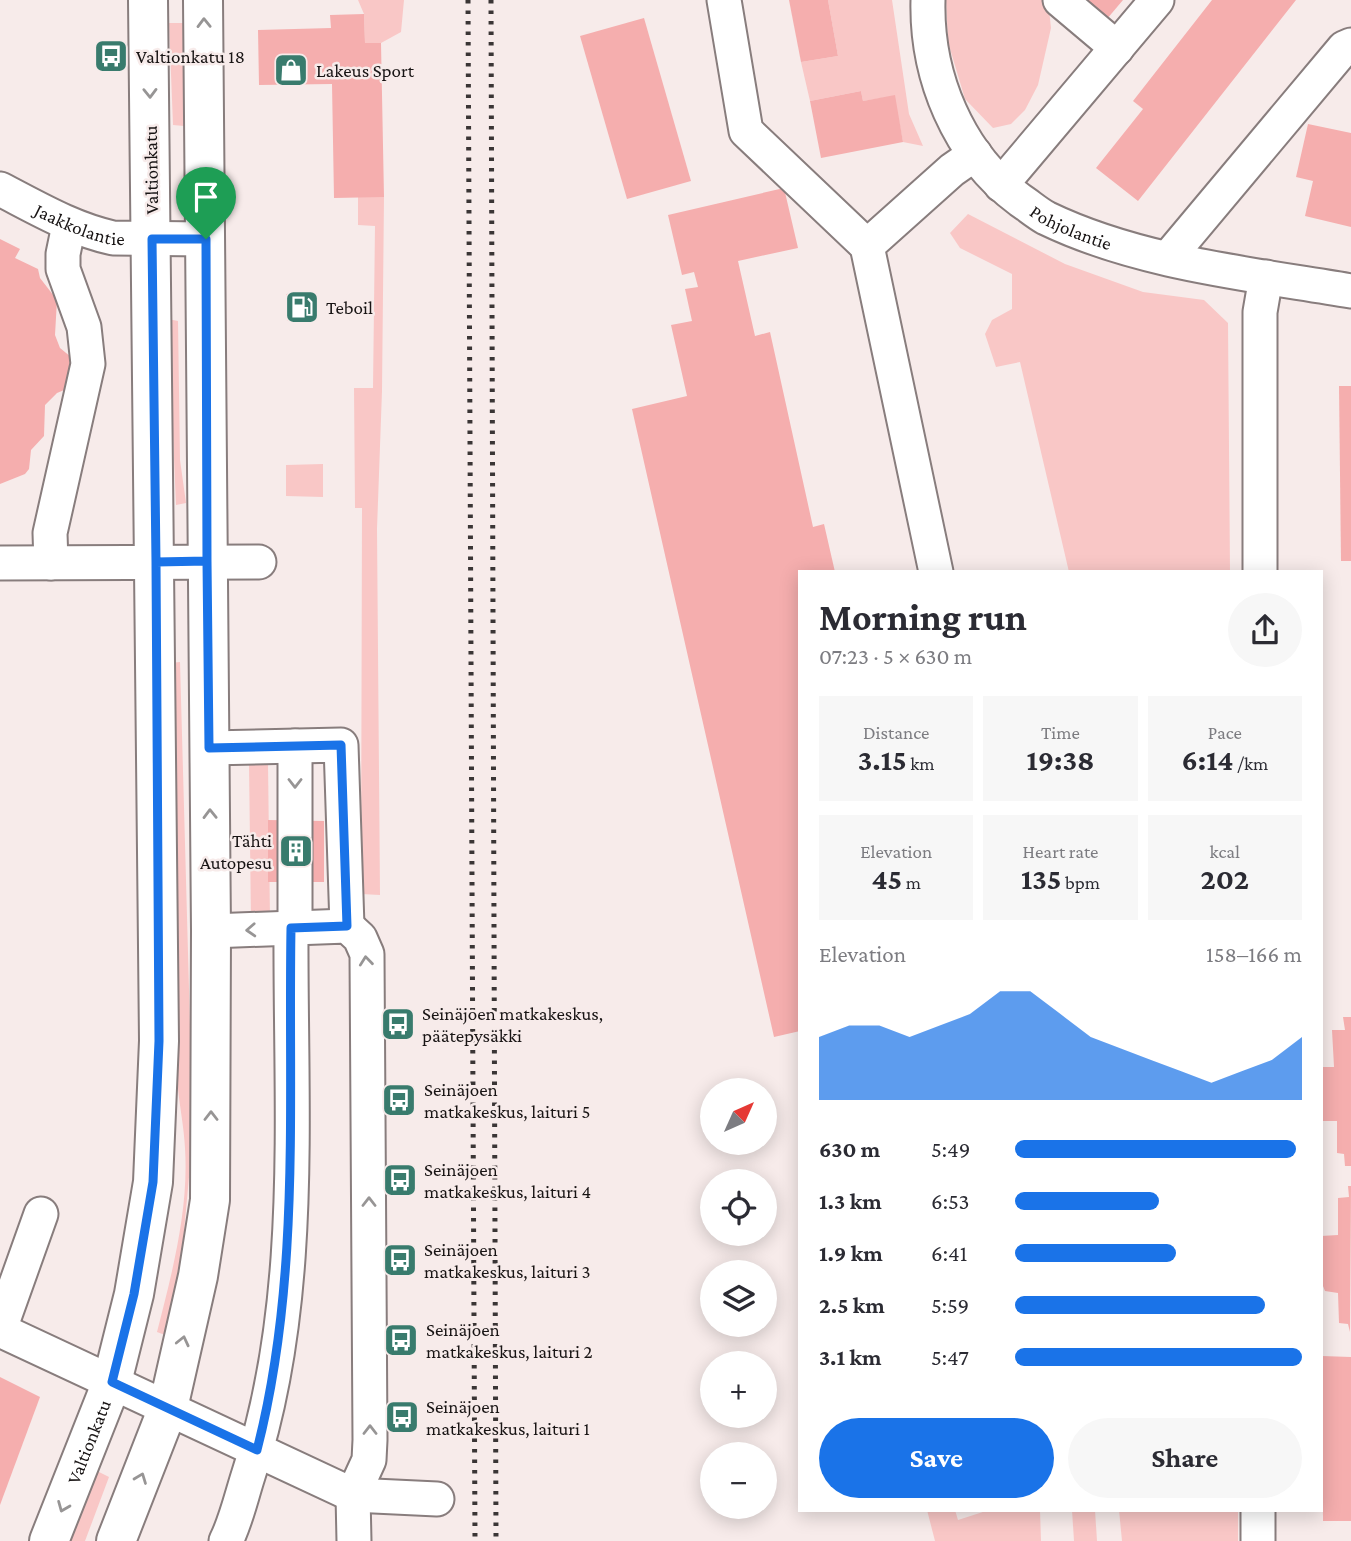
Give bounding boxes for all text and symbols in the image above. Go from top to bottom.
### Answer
one-way arrow [196,18,211,29]
bus stop icon: Valtionkatu 18 [92,37,130,75]
place label: Valtionkatu 18 [136,46,245,67]
shop icon: Lakeus Sport [272,51,310,89]
place label: Lakeus Sport [316,60,415,81]
one-way arrow [142,88,158,98]
street label: Valtionkatu [140,125,162,215]
pin [176,167,236,239]
icon: arrive [187,178,225,216]
street label: Jaakkolantie [30,198,125,249]
street label: Pohjolantie [1026,200,1114,254]
fuel station icon: Teboil [283,288,321,326]
place label: Teboil [326,297,373,318]
button: share [1228,593,1302,667]
text: Morning run [819,596,1027,638]
text: 07:23 · 5 × 630 m [819,643,972,669]
text: Distance [863,722,929,743]
text: Time [1041,722,1080,743]
text: Pace [1208,722,1242,743]
text: 3.15 [858,743,907,776]
text: 19:38 [1026,743,1095,776]
text: 6:14 [1181,743,1234,776]
text: km [907,753,935,774]
text: /km [1234,753,1268,774]
one-way arrow [287,778,303,789]
one-way arrow [202,808,217,819]
place label: Tähti Autopesu [200,830,272,873]
building icon: Tähti Autopesu [277,832,315,870]
text: Elevation [860,841,932,862]
text: Heart rate [1023,841,1098,862]
text: kcal [1210,841,1240,862]
text: 45 [871,862,902,895]
text: 135 [1021,862,1062,895]
text: 202 [1201,862,1249,895]
text: m [902,872,921,893]
text: bpm [1062,872,1100,893]
one-way arrow [245,922,256,937]
text: Elevation [819,941,906,967]
text: 158–166 m [1206,941,1302,967]
one-way arrow [359,955,374,966]
place label: Seinäjoen matkakeskus, päätepysäkki [422,1003,603,1046]
bus stop icon: Seinäjoen matkakeskus, päätepysäkki [379,1005,417,1043]
north arrow [700,1078,777,1155]
map controls [700,1078,777,1519]
place label: Seinäjoen matkakeskus, laituri 5 [424,1079,591,1122]
bus stop icon: Seinäjoen matkakeskus, laituri 5 [380,1081,418,1119]
one-way arrow [203,1111,219,1121]
text: 630 m [819,1136,880,1162]
text: 5:49 [931,1136,970,1162]
place label: Seinäjoen matkakeskus, laituri 4 [424,1159,591,1202]
bus stop icon: Seinäjoen matkakeskus, laituri 4 [381,1161,419,1199]
button: locate [700,1169,777,1246]
text: 1.3 km [819,1188,882,1214]
text: 6:53 [931,1188,969,1214]
one-way arrow [361,1197,377,1207]
place label: Seinäjoen matkakeskus, laituri 3 [424,1239,591,1282]
text: 1.9 km [819,1240,883,1266]
text: 6:41 [931,1240,967,1266]
bus stop icon: Seinäjoen matkakeskus, laituri 3 [381,1241,419,1279]
button: layers [700,1260,777,1337]
text: 2.5 km [819,1292,885,1318]
text: 5:59 [931,1292,969,1318]
place label: Seinäjoen matkakeskus, laituri 2 [426,1319,593,1362]
bus stop icon: Seinäjoen matkakeskus, laituri 2 [382,1321,420,1359]
one-way arrow [175,1335,189,1347]
text: 3.1 km [819,1344,882,1370]
text: 5:47 [931,1344,969,1370]
button: + [700,1351,777,1428]
street label: Valtionkatu [62,1396,115,1487]
place label: Seinäjoen matkakeskus, laituri 1 [426,1396,590,1439]
bus stop icon: Seinäjoen matkakeskus, laituri 1 [383,1398,421,1436]
button: Save [819,1418,1054,1498]
button: Share [1068,1418,1302,1498]
one-way arrow [362,1424,378,1435]
button: − [700,1442,777,1519]
one-way arrow [133,1472,147,1484]
one-way arrow [58,1500,72,1512]

